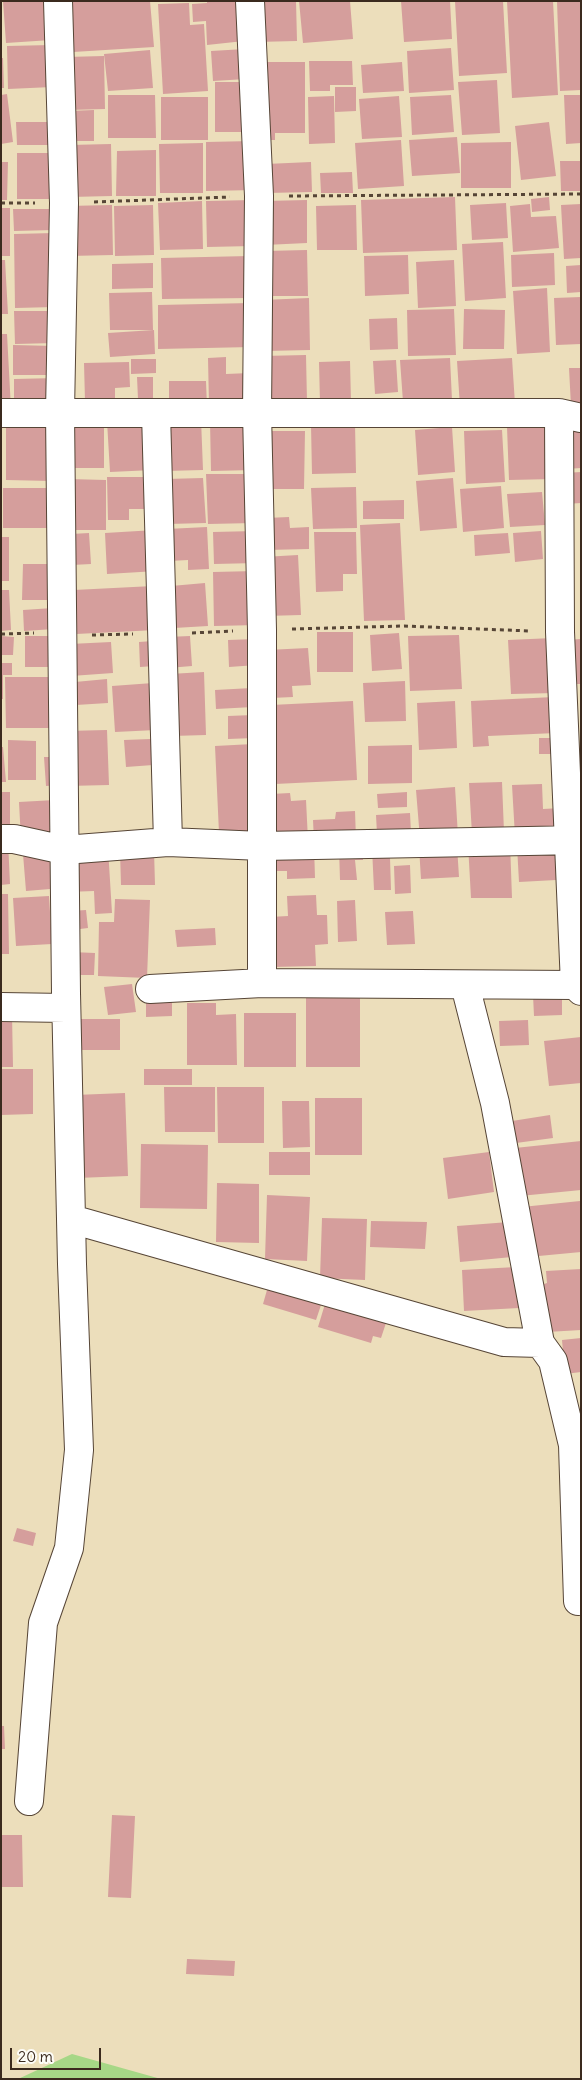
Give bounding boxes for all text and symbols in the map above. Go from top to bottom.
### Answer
scale bar [12,2038,104,2070]
text: 20 m [18,2047,53,2066]

